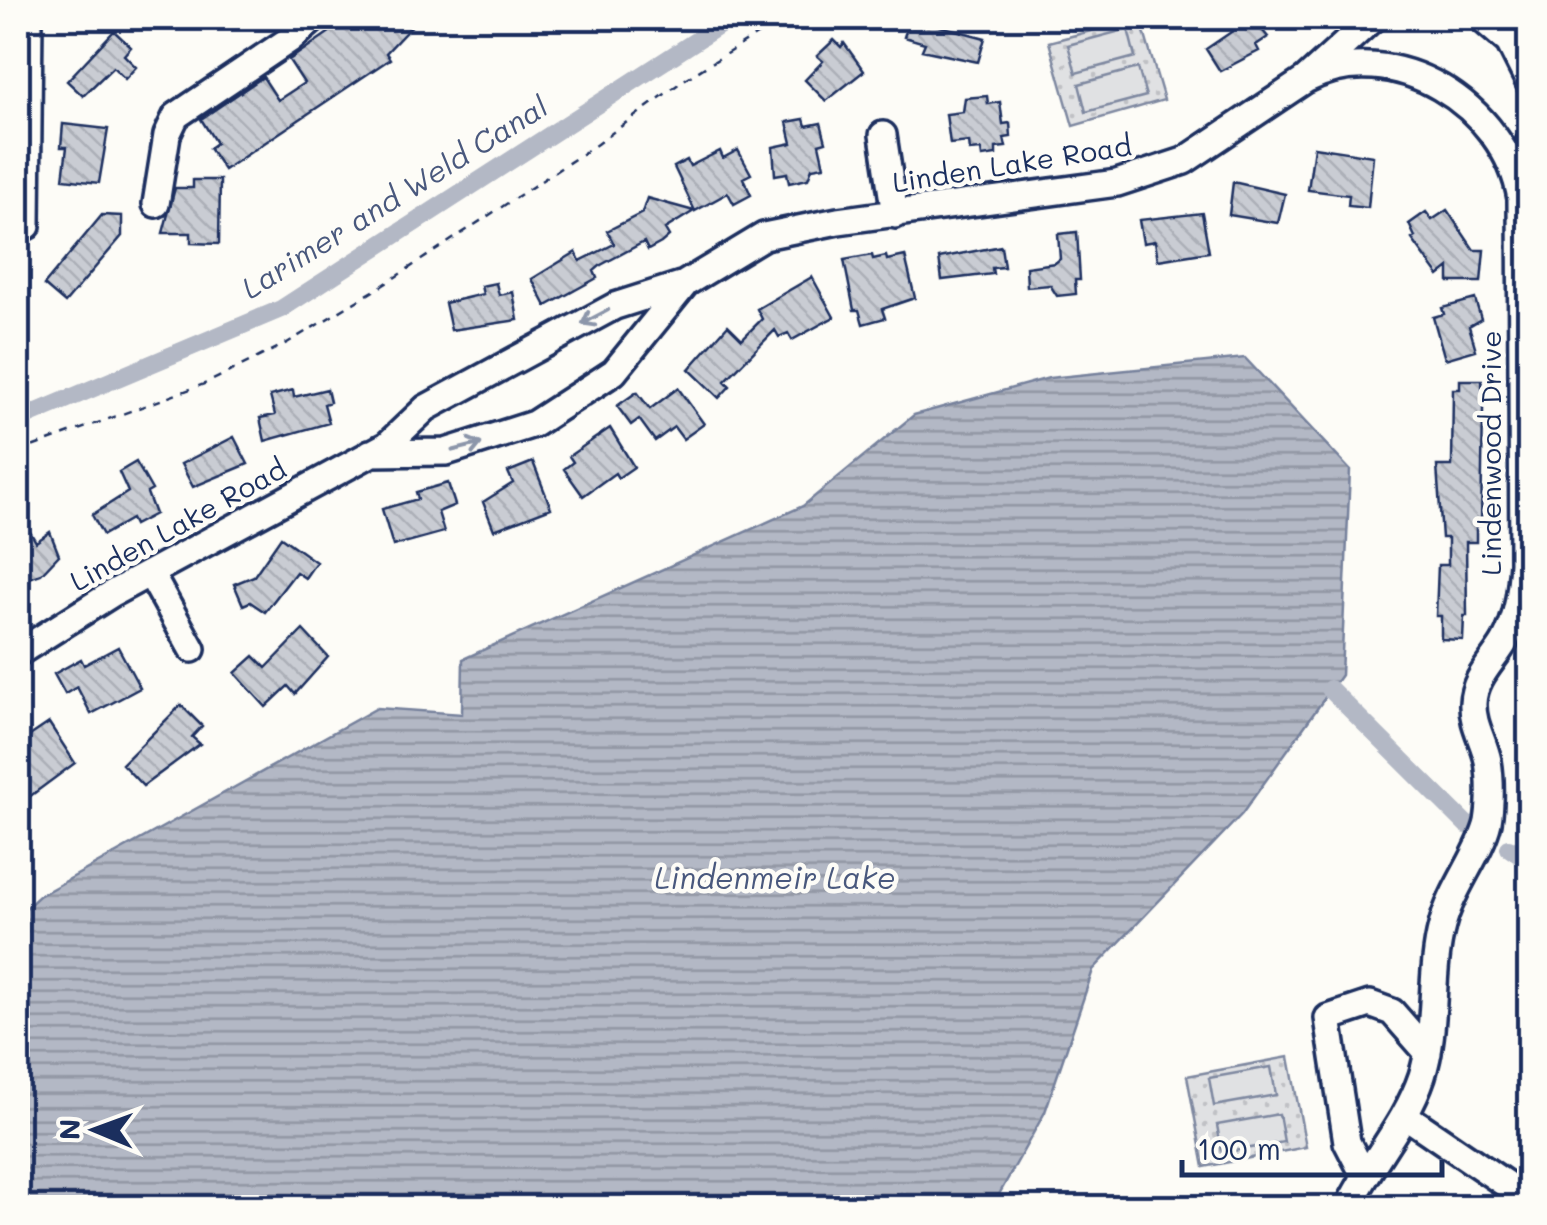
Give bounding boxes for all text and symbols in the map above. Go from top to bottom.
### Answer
water label: Larimer and Weld Canal [233,85,555,307]
street label: Linden Lake Road [890,126,1134,200]
one-way arrow [580,308,610,327]
street label: Lindenwood Drive [1472,330,1508,576]
one-way arrow [450,437,482,455]
street label: Linden Lake Road [63,450,292,598]
water label: Lindenmeir Lake [654,857,896,897]
north arrow [45,1080,145,1180]
scale bar [1182,1115,1442,1177]
text: N [51,1119,87,1140]
text: 100 m [1197,1128,1281,1168]

